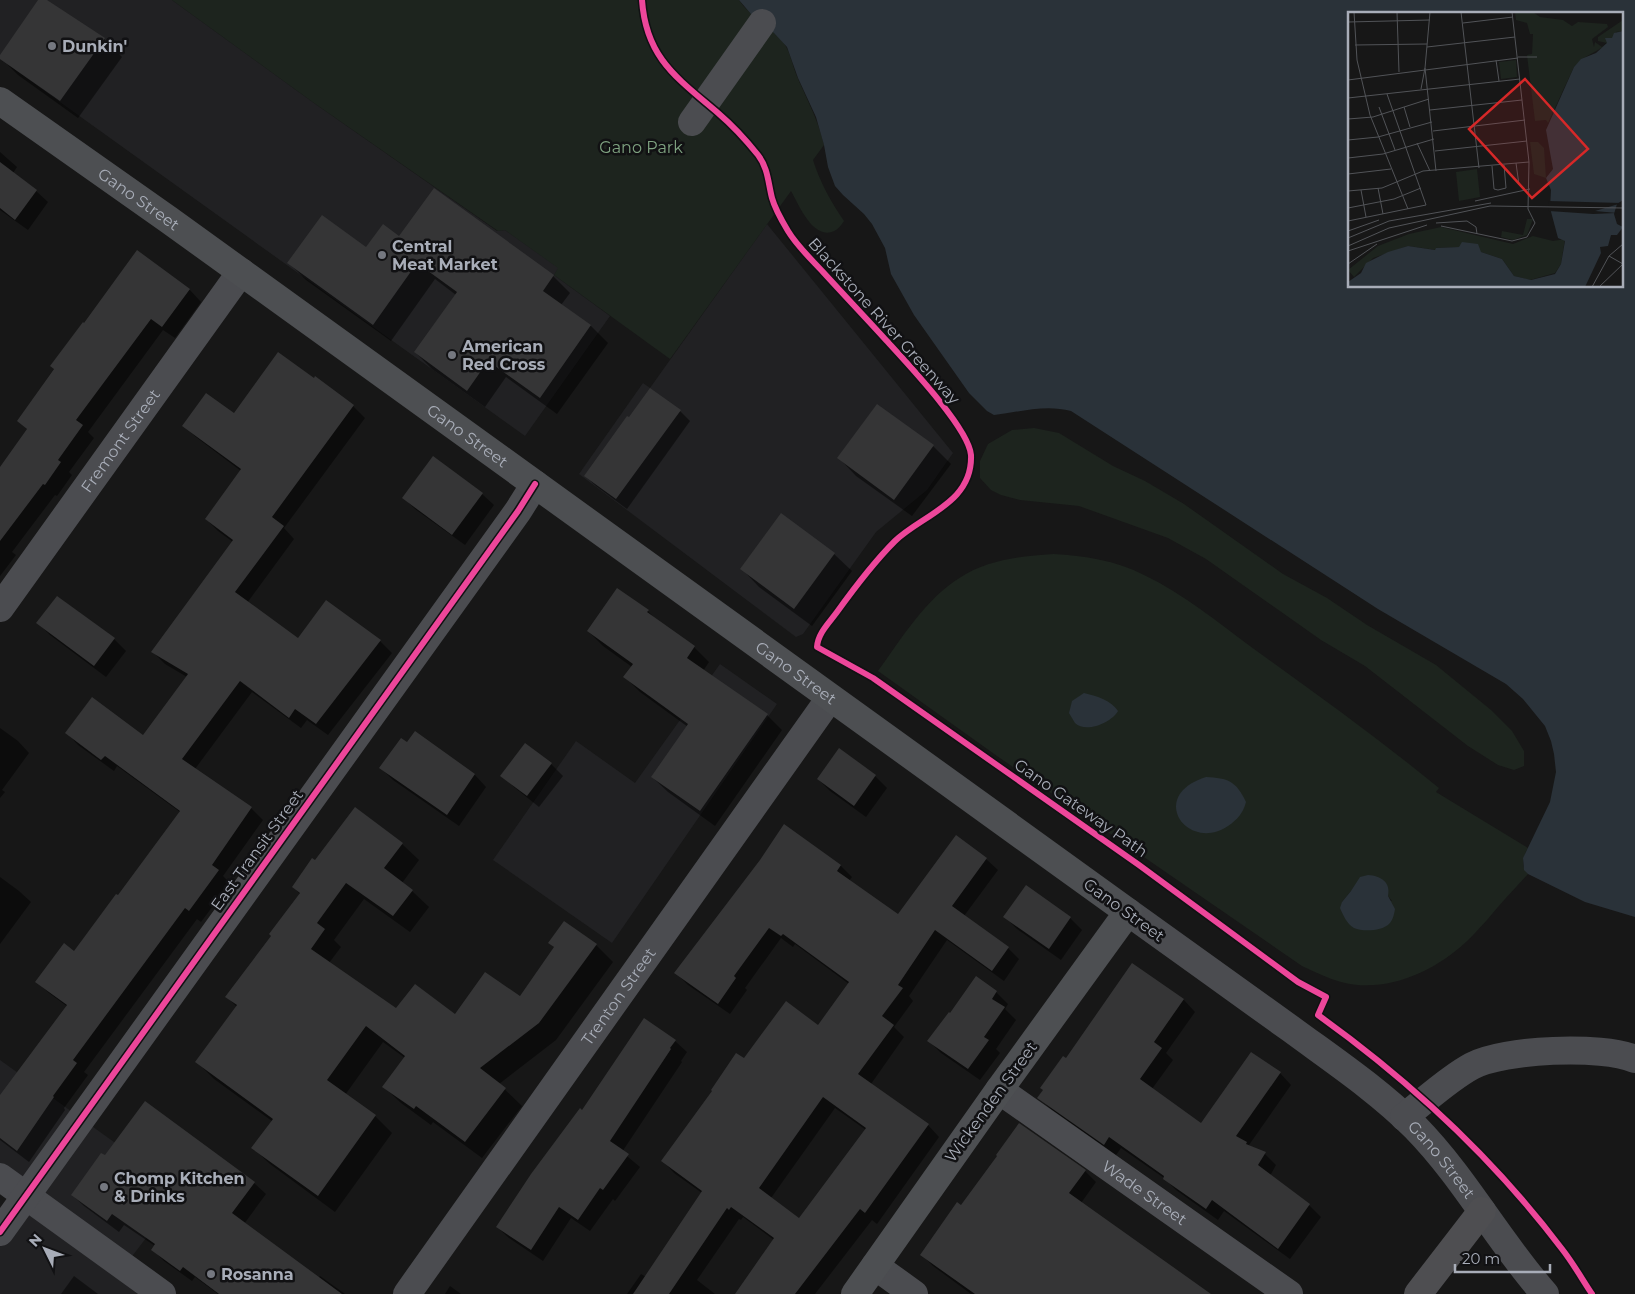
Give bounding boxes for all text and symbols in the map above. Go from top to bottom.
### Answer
inset map [1348,12,1622,288]
place label: Dunkin' [62,37,127,56]
marker: Dunkin' [46,40,58,52]
park label: Gano Park [599,138,683,157]
street label: Gano Street [95,164,184,234]
street label: Blackstone River Greenway [804,234,964,408]
place label: Central Meat Market [392,237,498,274]
marker: Central Meat Market [376,249,388,261]
place label: American Red Cross [461,337,546,374]
marker: American Red Cross [446,349,458,361]
street label: Fremont Street [77,385,164,496]
street label: Gano Street [423,400,512,471]
street label: Gano Street [752,637,841,708]
street label: Gano Gateway Path [1011,755,1151,861]
street label: East Transit Street [207,786,307,914]
street label: Gano Street [1080,874,1169,946]
street label: Trenton Street [577,943,660,1049]
street label: Wickenden Street [941,1038,1041,1166]
street label: Gano Street [1404,1116,1480,1203]
street label: Wade Street [1098,1156,1191,1229]
place label: Chomp Kitchen & Drinks [114,1169,245,1206]
marker: Chomp Kitchen & Drinks [98,1181,110,1193]
north arrow [20,1224,70,1274]
text: N [25,1230,46,1251]
scale bar [1455,1242,1550,1274]
text: 20 m [1462,1249,1500,1268]
place label: Rosanna [221,1265,294,1284]
marker: Rosanna [205,1268,217,1280]

